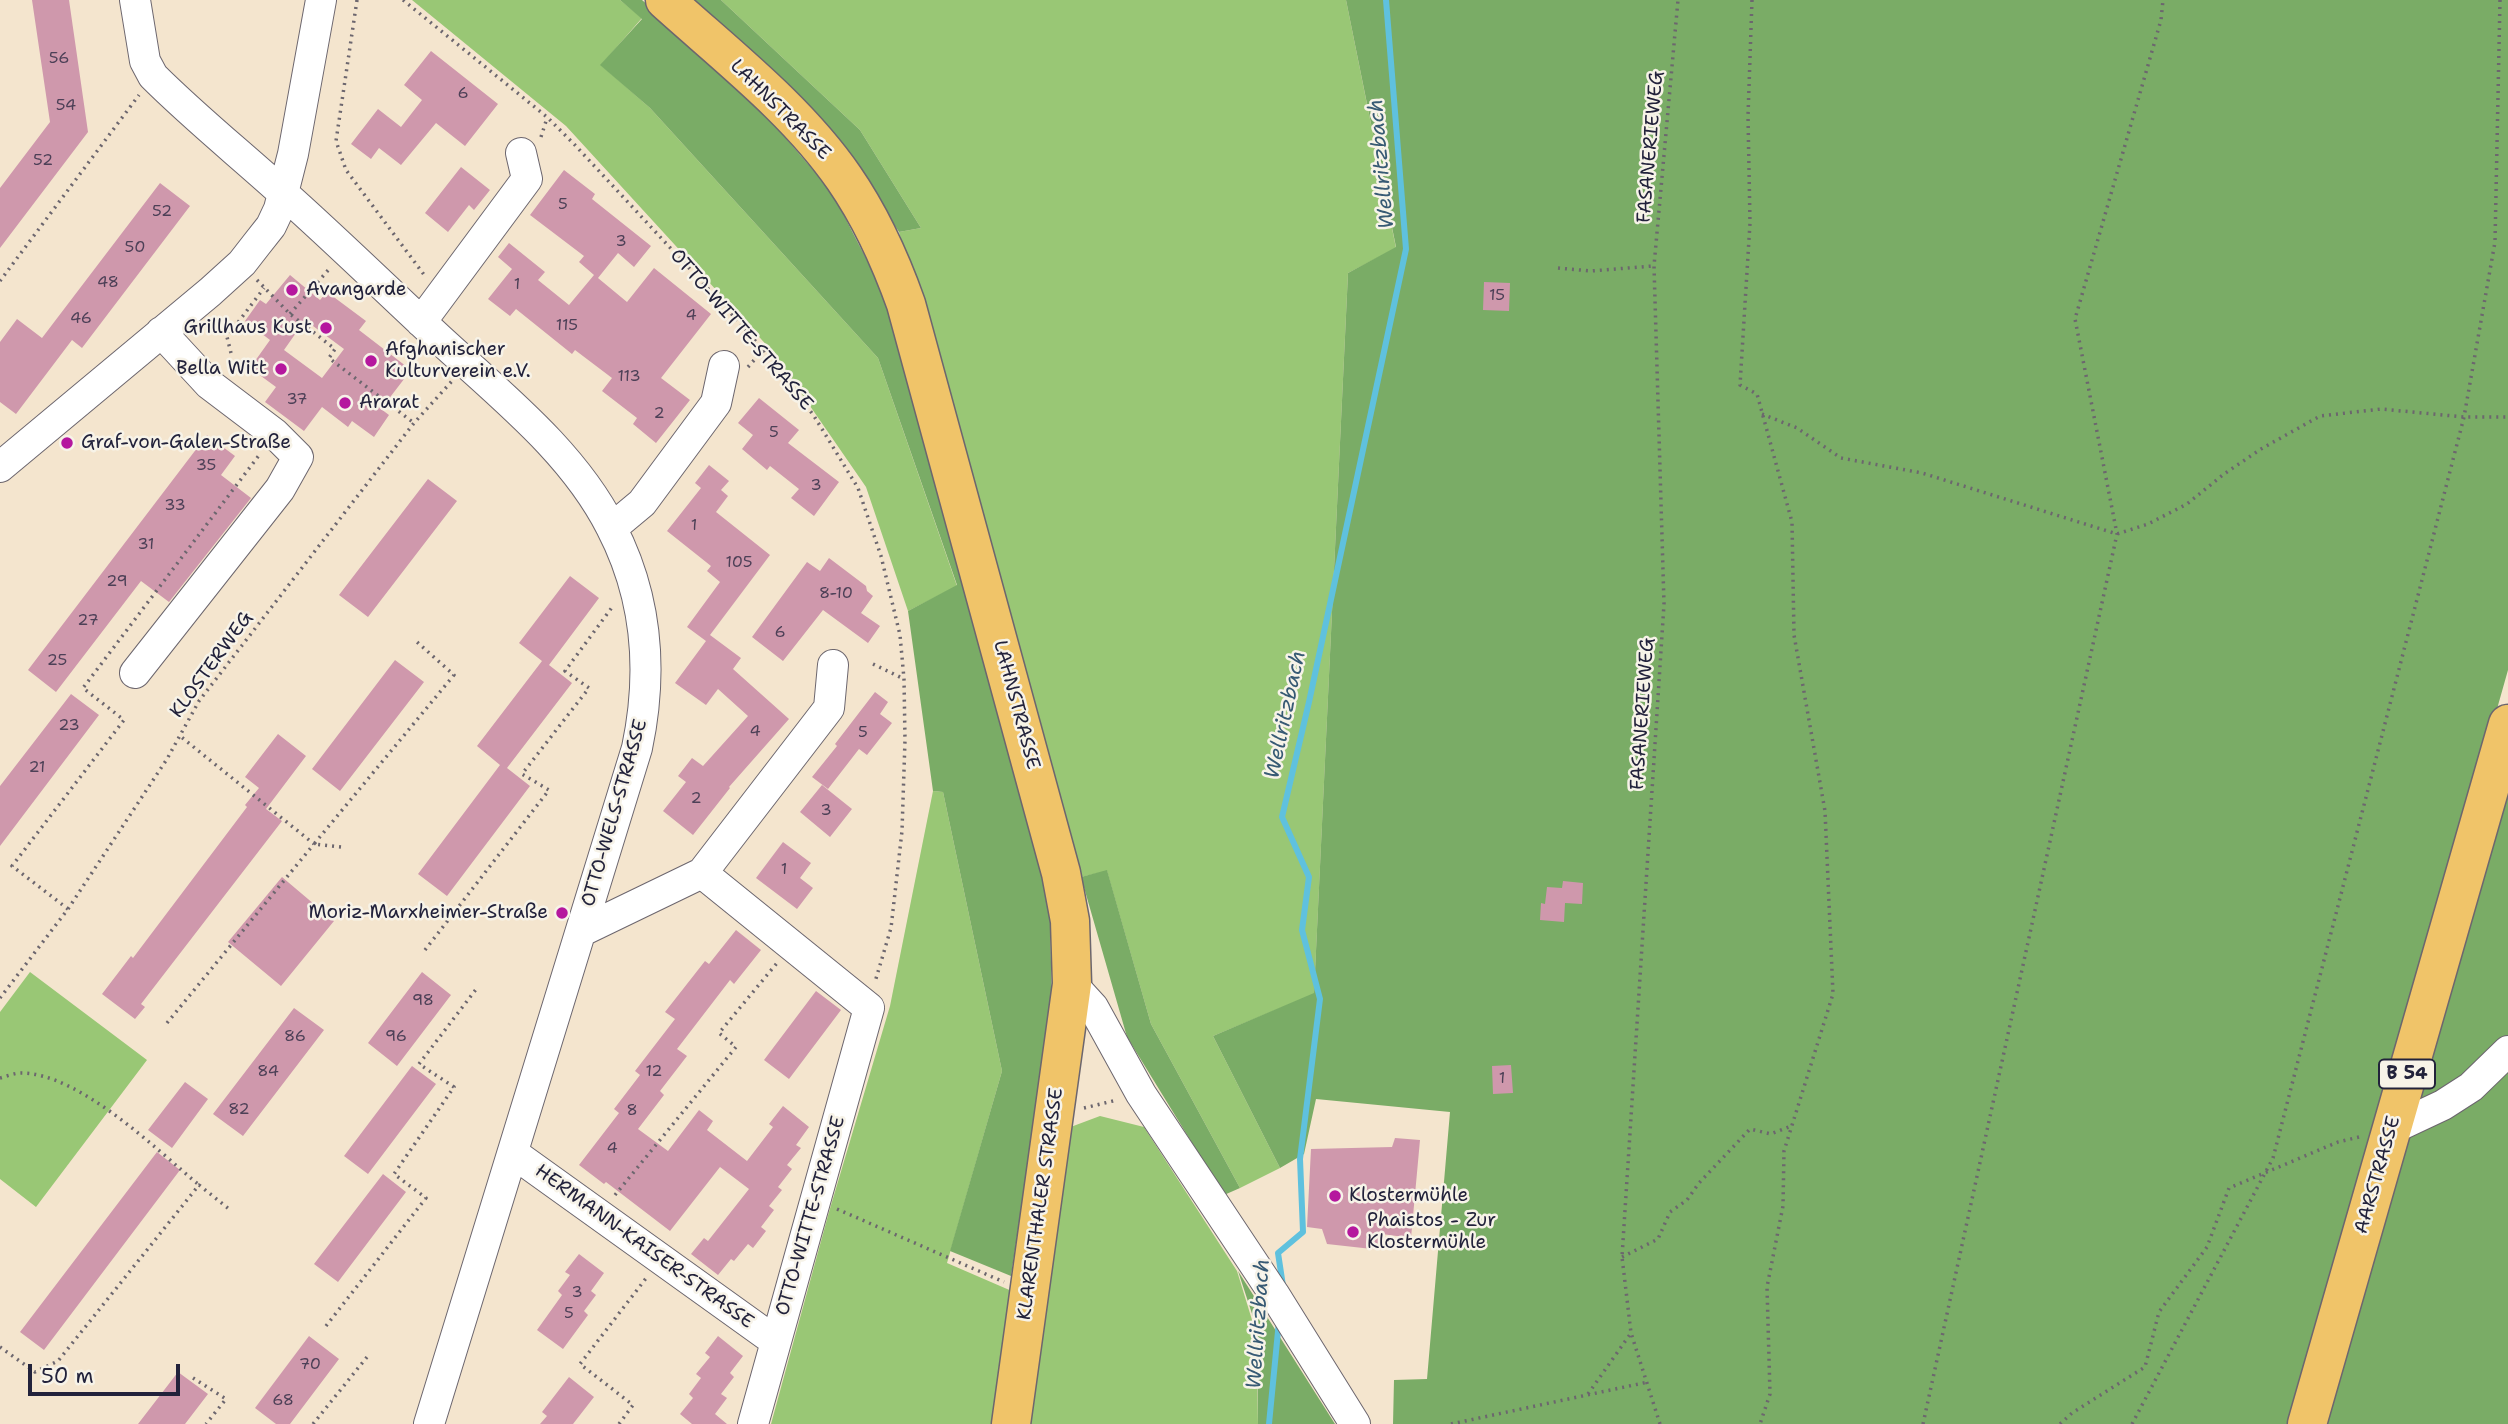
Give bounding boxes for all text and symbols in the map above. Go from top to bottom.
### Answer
house number: 56 [49,49,69,69]
street label: LAHNSTRASSE [725,55,835,165]
street label: FASANERIEWEG [1633,70,1669,224]
house number: 6 [457,84,469,104]
house number: 54 [56,96,76,116]
water label: Wellritzbach [1364,98,1400,230]
house number: 52 [33,151,53,171]
house number: 5 [558,195,568,215]
house number: 52 [152,202,172,222]
house number: 3 [615,232,627,252]
house number: 50 [125,238,145,258]
street label: OTTO-WITTE-STRASSE [665,245,817,415]
house number: 48 [97,273,119,293]
house number: 1 [514,275,520,295]
place label: Avangarde [306,279,407,301]
marker: Avangarde [284,282,300,298]
house number: 15 [1489,286,1505,306]
house number: 4 [685,306,697,326]
house number: 46 [70,309,92,329]
house number: 115 [556,316,578,336]
place label: Grillhaus Kust [183,317,312,339]
marker: Grillhaus Kust [318,320,334,336]
place label: Afghanischer Kulturverein e.V. [385,339,531,383]
marker: Afghanischer Kulturverein e.V. [363,353,379,369]
place label: Bella Witt [176,358,267,380]
marker: Bella Witt [273,361,289,377]
house number: 113 [617,367,641,387]
house number: 37 [286,390,308,410]
place label: Ararat [359,392,419,414]
marker: Ararat [337,395,353,411]
house number: 2 [653,404,665,424]
house number: 5 [769,423,779,443]
place label: Graf-von-Galen-Straße [81,432,291,454]
marker: Graf-von-Galen-Straße [59,435,75,451]
house number: 35 [196,456,216,476]
house number: 3 [810,476,822,496]
house number: 33 [164,496,186,516]
house number: 1 [691,516,697,536]
house number: 31 [137,535,155,555]
house number: 105 [725,553,753,573]
house number: 29 [106,572,128,592]
house number: 8-10 [819,584,853,604]
street label: KLOSTERWEG [166,607,258,723]
house number: 27 [77,611,99,631]
house number: 6 [774,623,786,643]
street label: FASANERIEWEG [1626,637,1660,791]
street label: LAHNSTRASSE [988,638,1044,772]
water label: Wellritzbach [1260,649,1312,781]
house number: 25 [47,651,67,671]
house number: 23 [58,716,80,736]
street label: OTTO-WELS-STRASSE [577,717,653,909]
house number: 4 [749,722,761,742]
house number: 5 [858,723,868,743]
house number: 21 [28,758,46,778]
house number: 2 [690,789,702,809]
house number: 3 [820,801,832,821]
house number: 1 [781,860,787,880]
place label: Moriz-Marxheimer-Straße [308,902,548,924]
marker: Moriz-Marxheimer-Straße [554,905,570,921]
house number: 98 [412,991,434,1011]
house number: 86 [284,1027,306,1047]
house number: 96 [385,1027,407,1047]
road number: B 54 [2379,1059,2435,1088]
house number: 84 [257,1062,279,1082]
house number: 12 [645,1062,663,1082]
house number: 1 [1499,1069,1505,1089]
street label: KLARENTHALER STRASSE [1013,1086,1069,1322]
house number: 82 [228,1100,250,1120]
house number: 8 [626,1101,638,1121]
street label: OTTO-WITTE-STRASSE [772,1114,850,1318]
street label: AARSTRASSE [2350,1114,2406,1236]
house number: 4 [606,1139,618,1159]
street label: HERMANN-KAISER-STRASSE [530,1160,758,1334]
place label: Klostermühle [1349,1185,1468,1207]
marker: Klostermühle [1327,1188,1343,1204]
place label: Phaistos - Zur Klostermühle [1367,1210,1496,1254]
marker: Phaistos - Zur Klostermühle [1345,1224,1361,1240]
water label: Wellritzbach [1242,1258,1276,1390]
house number: 3 [571,1283,583,1303]
house number: 5 [564,1304,574,1324]
scale bar [32,1350,184,1394]
house number: 70 [299,1355,321,1375]
text: 50 m [41,1362,94,1390]
house number: 68 [272,1391,294,1411]

